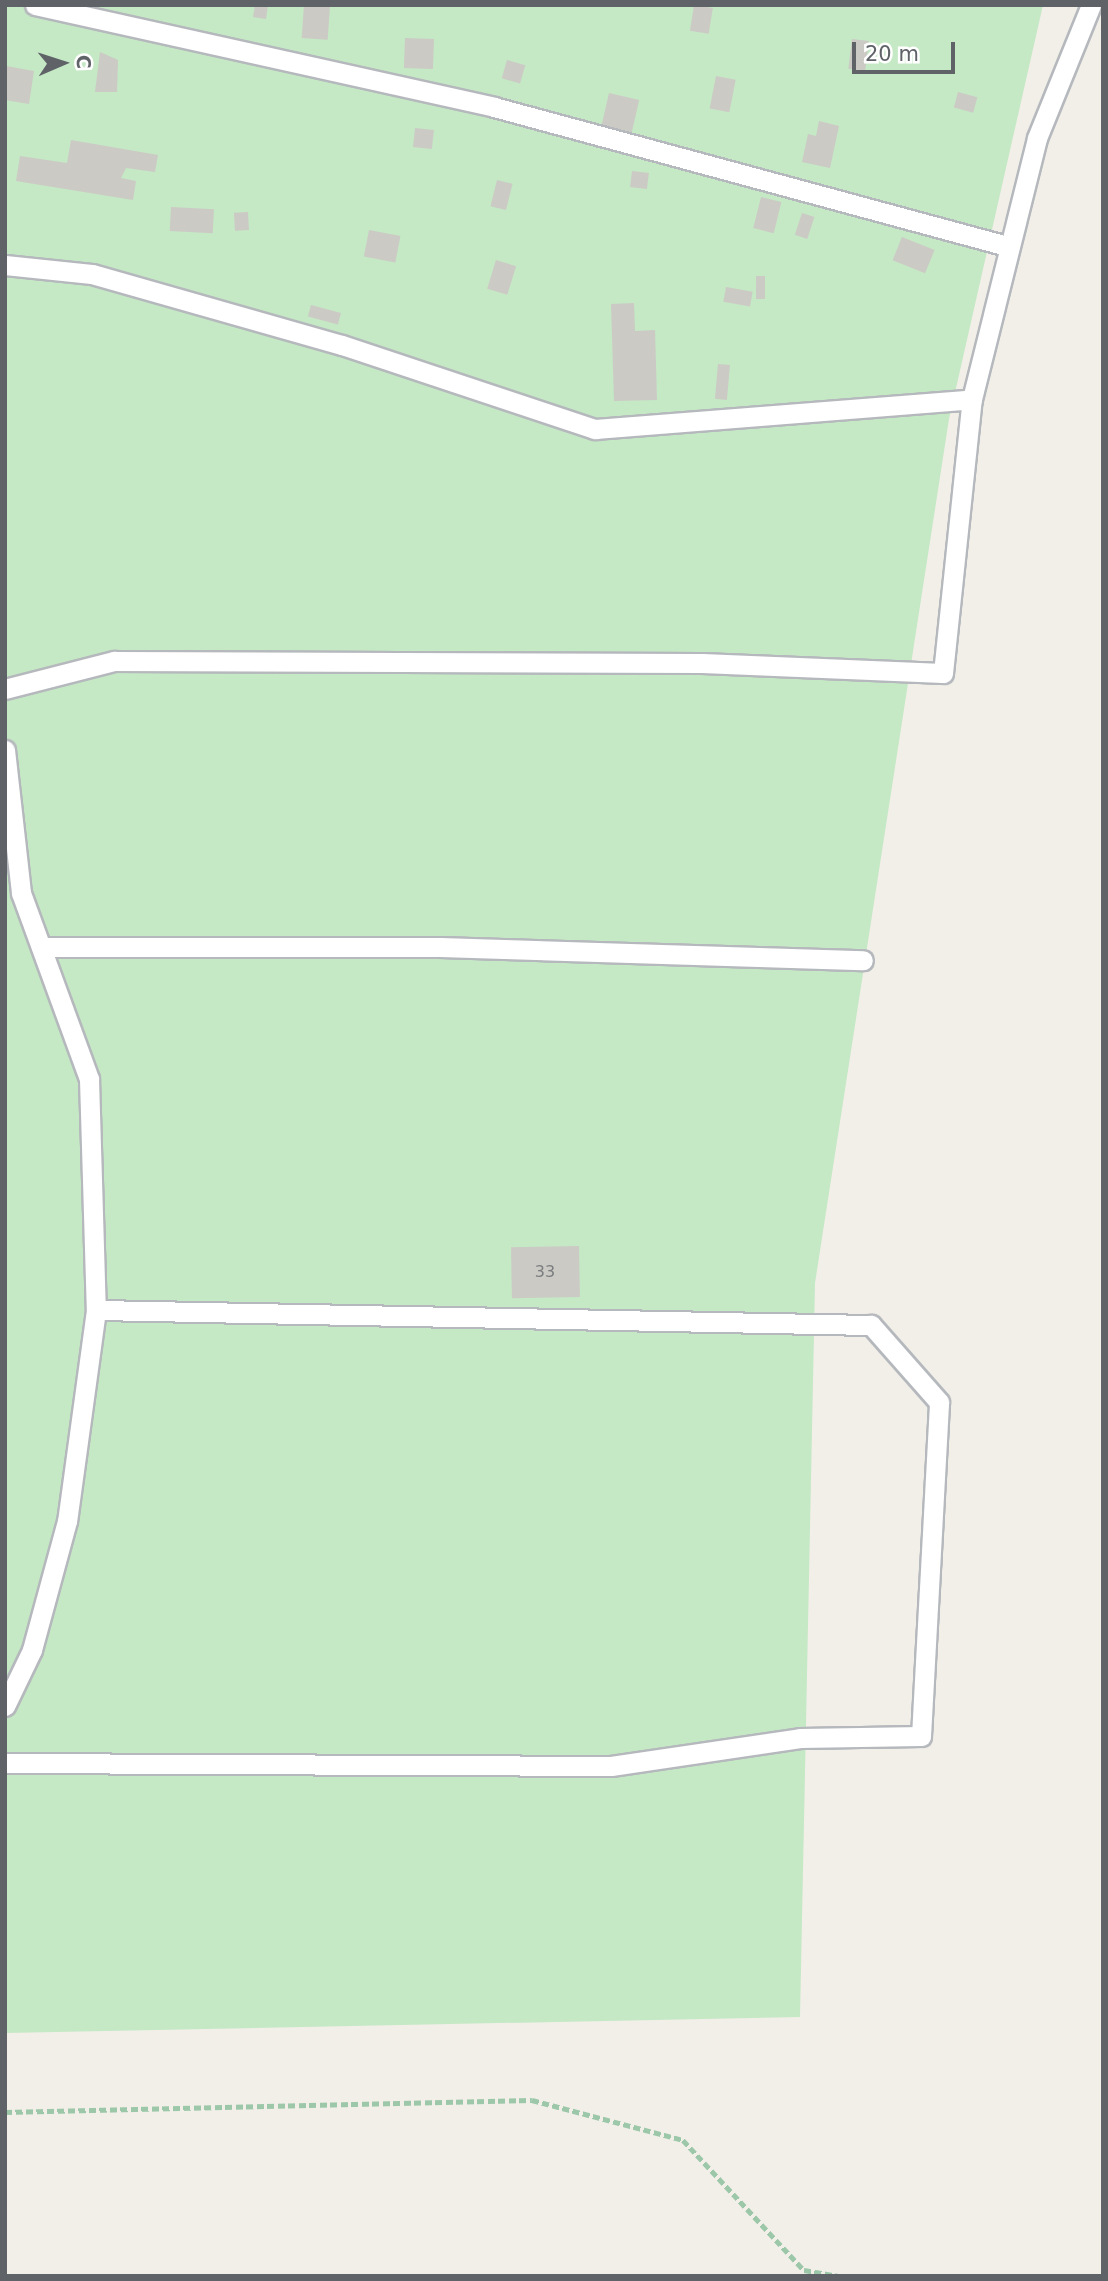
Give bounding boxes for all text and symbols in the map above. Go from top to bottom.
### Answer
north arrow [28,28,98,98]
scale bar [856,28,959,72]
text: 20 m [865,42,919,66]
text: С [73,54,95,69]
house number: 33 [535,1262,555,1282]

